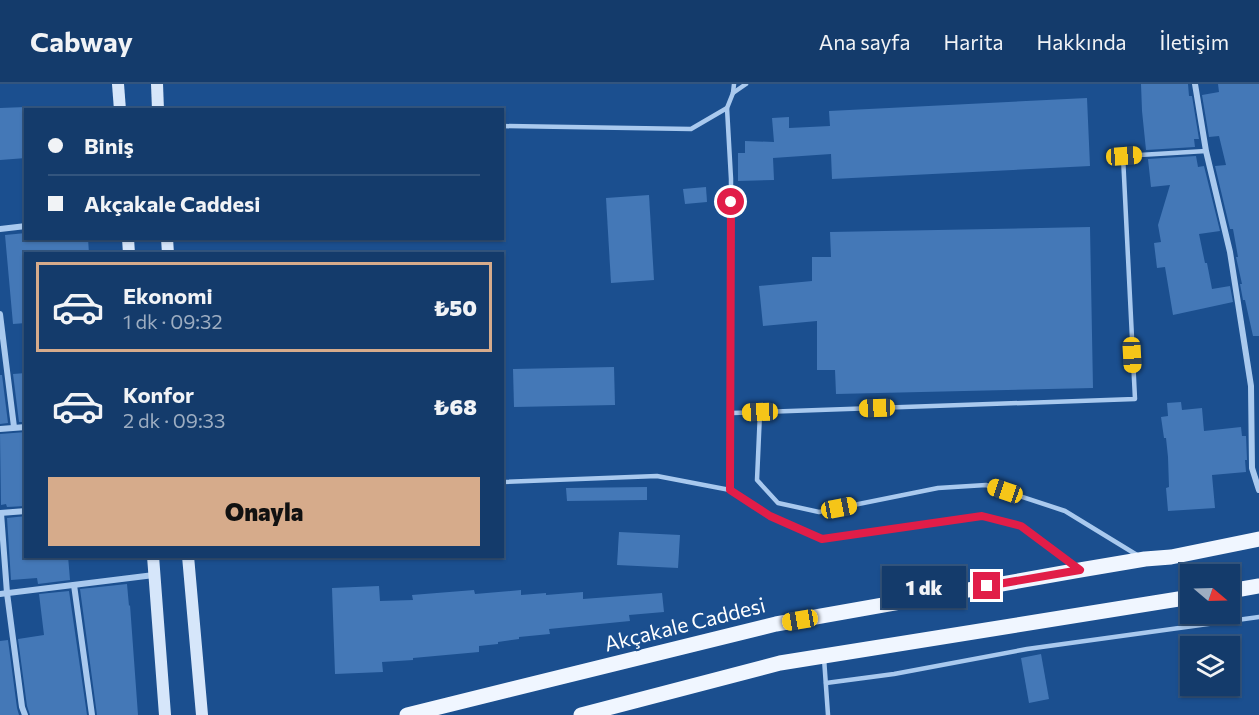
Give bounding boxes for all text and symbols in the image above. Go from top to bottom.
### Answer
text: Cabway [30,24,133,58]
text: Ana sayfa [819,29,910,54]
text: Harita [943,29,1004,54]
text: Hakkında [1037,29,1127,54]
text: İletişim [1160,29,1229,54]
text: Biniş [84,132,134,159]
car [1105,146,1143,166]
route start [717,188,744,215]
text: Akçakale Caddesi [84,190,260,217]
icon: car [51,280,105,334]
text: Ekonomi [123,282,213,309]
text: ₺50 [433,294,477,321]
text: 1 dk · 09:32 [123,309,223,333]
car [1122,337,1142,373]
icon: car [51,379,105,433]
text: Konfor [123,381,194,408]
text: ₺68 [433,393,477,420]
car [859,398,895,418]
car [742,402,778,422]
text: 2 dk · 09:33 [123,408,225,432]
button: Onayla [48,477,480,546]
car [985,477,1025,505]
car [820,496,858,520]
north arrow [1180,564,1240,624]
map controls [1180,564,1240,696]
callout: 1 dk [882,565,966,607]
route end [973,572,1000,599]
text: 1 dk [906,575,942,599]
street label: Akçakale Caddesi [601,591,768,656]
car [781,608,819,632]
button: layers [1180,636,1240,696]

